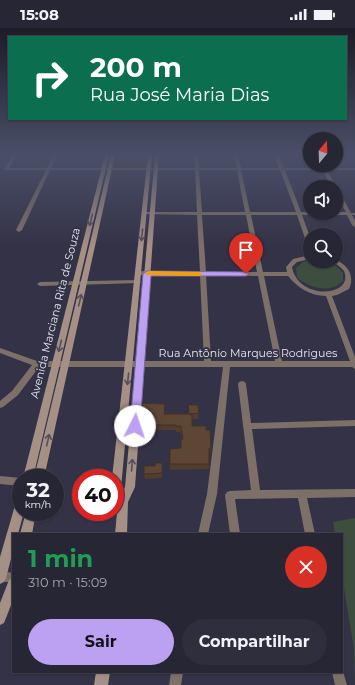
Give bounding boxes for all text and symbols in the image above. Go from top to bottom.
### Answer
text: 15:08 [20,5,59,24]
text: 200 m [90,50,182,84]
icon: right [24,52,76,104]
text: Rua José Maria Dias [90,84,269,106]
north arrow [303,132,343,172]
map controls [303,132,343,268]
button: sound [303,180,343,220]
one-way arrow [87,213,94,226]
street label: Avenida Marciana Rita de Souza [27,226,83,400]
one-way arrow [138,228,146,241]
button: search [303,228,343,268]
pin [229,233,263,274]
icon: arrive [235,239,257,261]
one-way arrow [76,293,84,306]
one-way arrow [56,339,63,352]
street label: Rua Antônio Marques Rodrigues [159,346,338,360]
one-way arrow [124,372,131,385]
position arrow [114,405,156,447]
one-way arrow [44,434,52,447]
one-way arrow [129,459,136,472]
speed limit sign: 40 [72,469,124,521]
text: 32 [26,478,50,502]
text: km/h [25,498,51,511]
text: 1 min [28,544,93,573]
button: close [285,546,327,588]
text: 310 m · 15:09 [28,574,107,590]
button: Sair [28,619,174,665]
button: Compartilhar [182,619,327,665]

